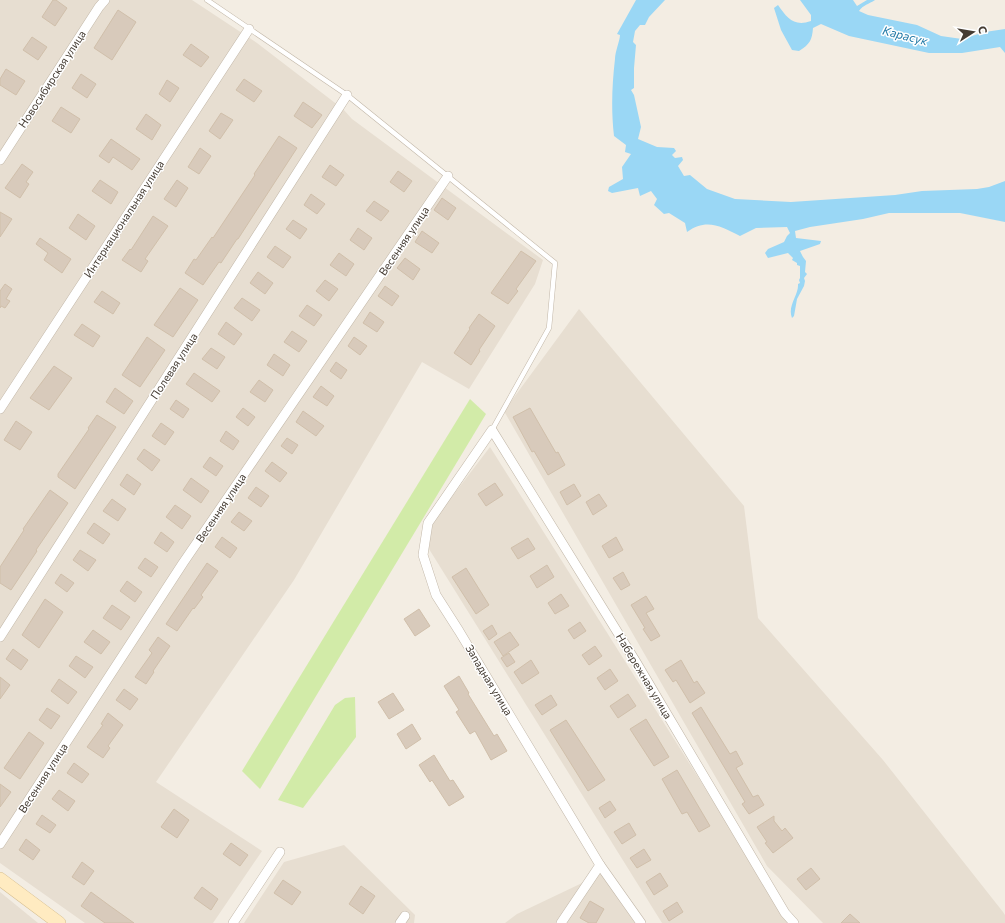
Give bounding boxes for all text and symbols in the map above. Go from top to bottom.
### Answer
north arrow [953,12,993,52]
water label: Карасук [881,23,930,48]
text: С [976,25,991,35]
street label: Новосибирская улица [15,28,88,130]
street label: Интернациональная улица [81,158,166,280]
street label: Весенняя улица [376,204,431,278]
street label: Полевая улица [147,330,200,401]
street label: Весенняя улица [193,471,248,545]
street label: Набережная улица [614,631,675,721]
street label: Западная улица [463,642,516,718]
street label: Весенняя улица [15,740,70,815]

